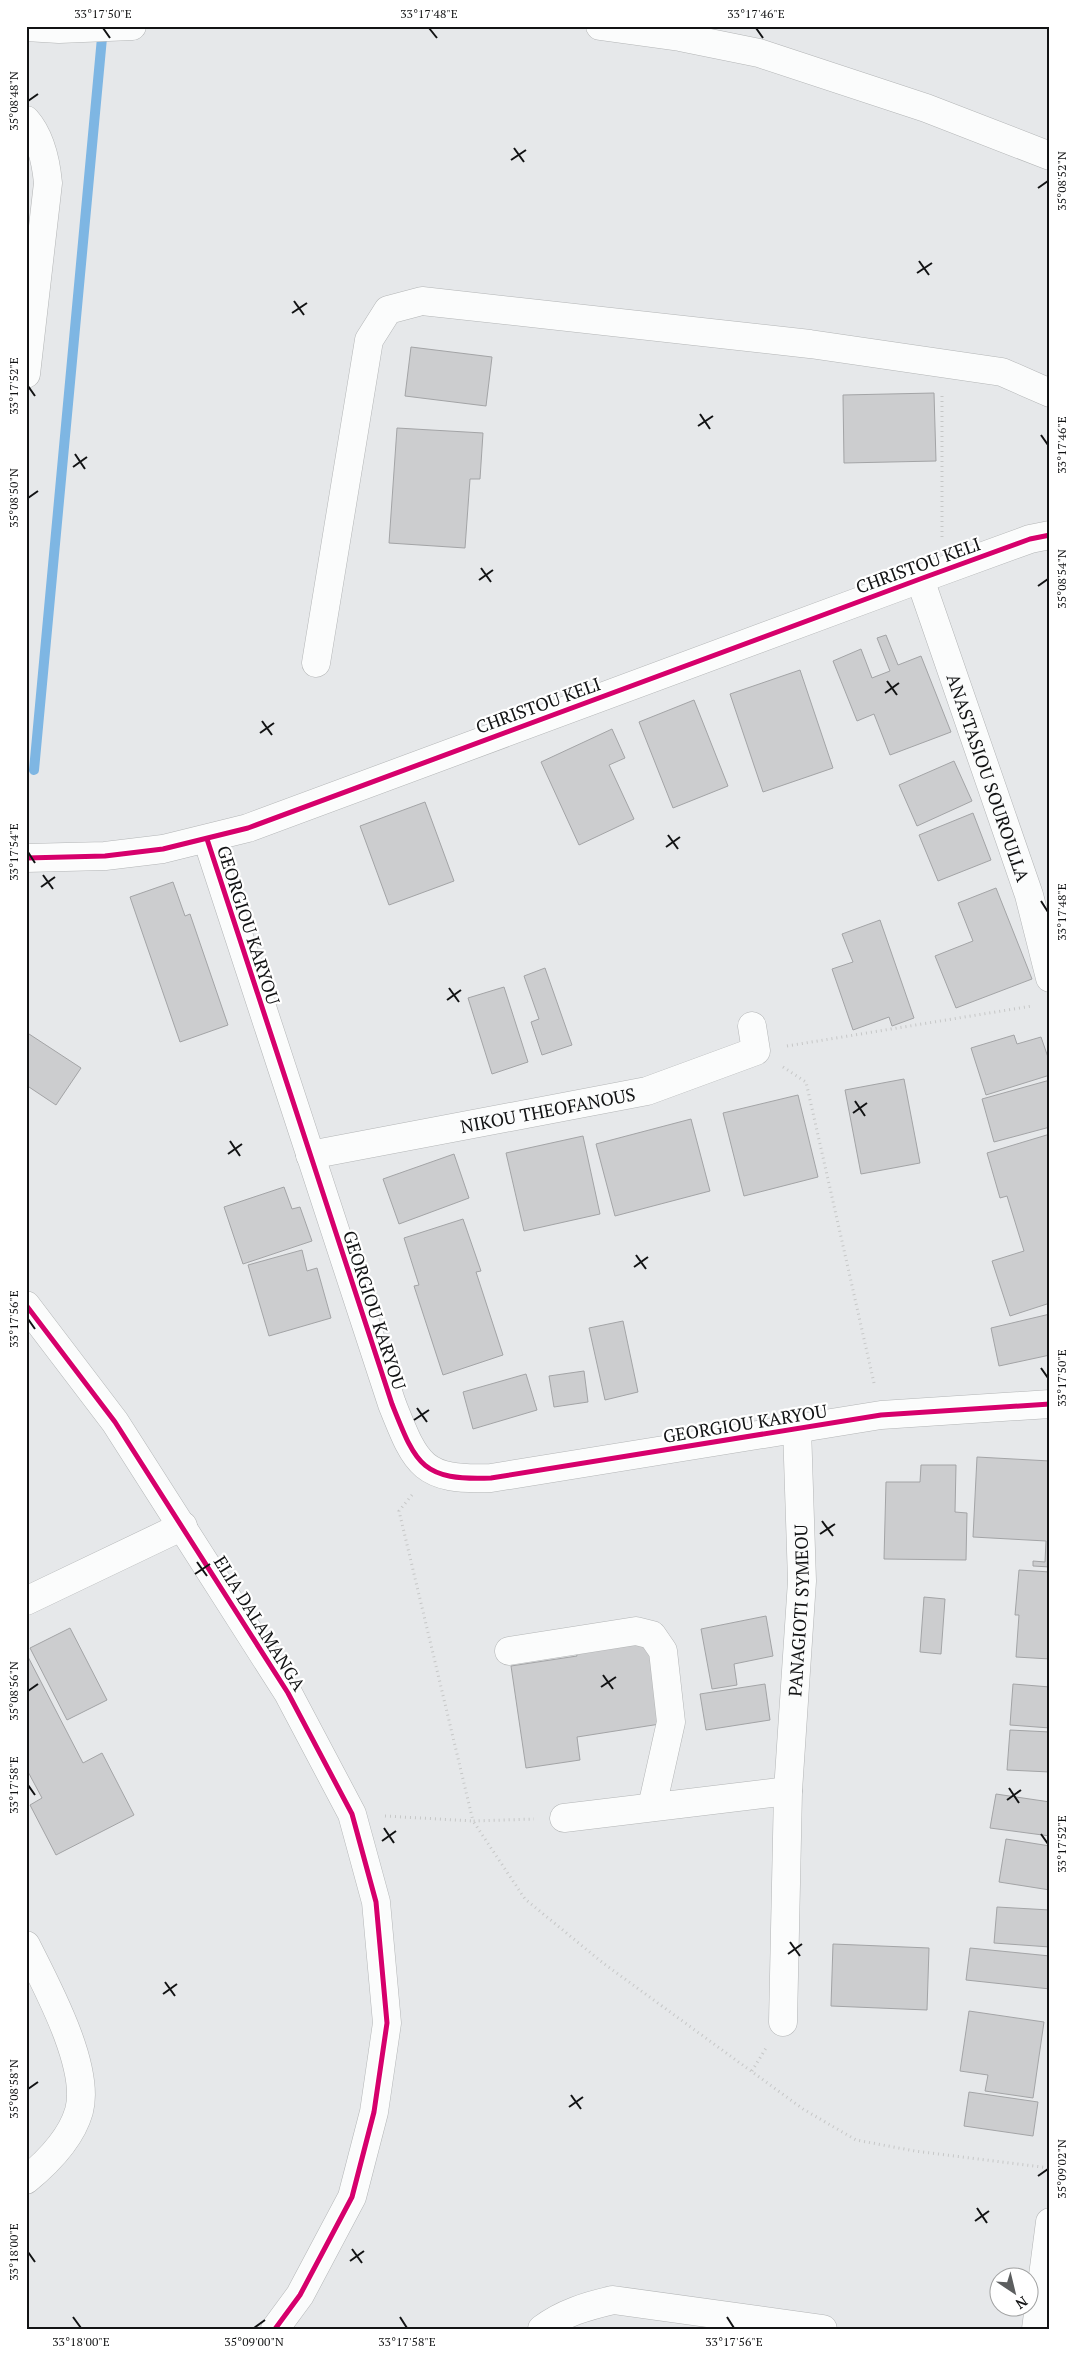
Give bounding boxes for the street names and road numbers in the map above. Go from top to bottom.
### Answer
street label: CHRISTOU KELI [852,531,984,599]
street label: ANASTASIOU SOUROULLA [941,670,1036,886]
street label: CHRISTOU KELI [472,671,604,739]
street label: GEORGIOU KARYOU [212,842,286,1008]
street label: NIKOU THEOFANOUS [458,1081,637,1138]
street label: GEORGIOU KARYOU [338,1227,412,1393]
street label: GEORGIOU KARYOU [661,1398,829,1448]
street label: PANAGIOTI SYMEOU [782,1524,814,1697]
street label: ELIA DALAMANGA [209,1551,312,1696]

